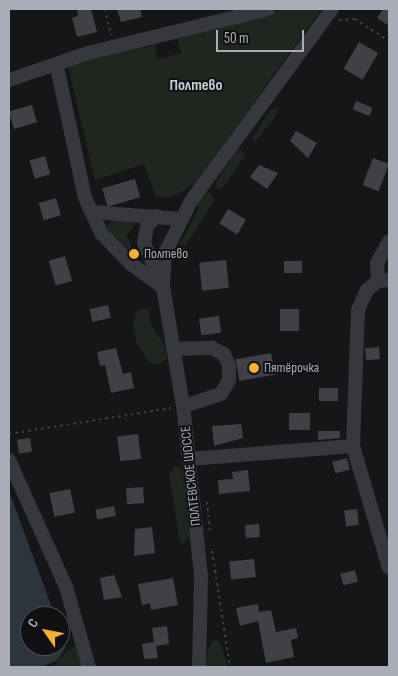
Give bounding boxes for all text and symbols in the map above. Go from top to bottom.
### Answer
scale bar [218,20,306,52]
text: 50 m [224,29,249,48]
district label: Полтево [169,76,223,96]
place label: Полтево [144,246,188,262]
marker: Полтево [128,248,140,260]
place label: Пятёрочка [264,360,319,376]
marker: Пятёрочка [248,362,260,374]
street label: ПОЛТЕВСКОЕ ШОССЕ [177,425,205,527]
north arrow [20,606,70,656]
text: С [24,615,42,631]

